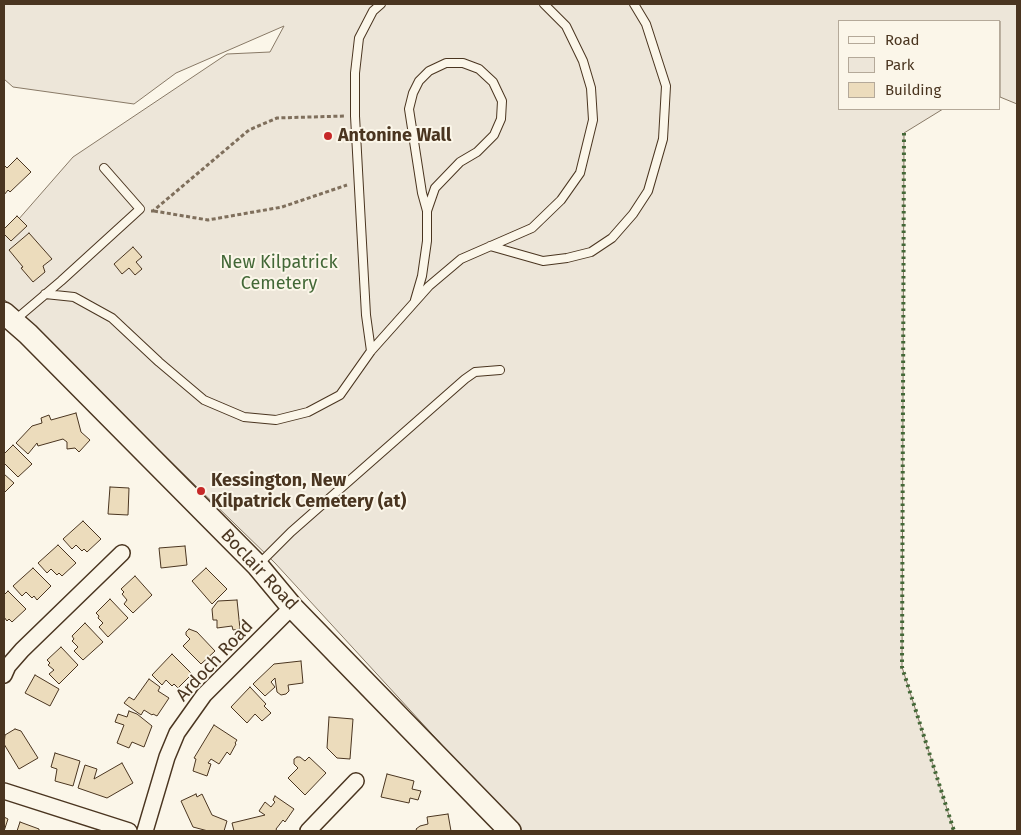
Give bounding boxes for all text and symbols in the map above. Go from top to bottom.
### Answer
legend [838,20,1001,110]
text: Road [885,31,920,49]
text: Park [885,56,915,74]
text: Building [885,81,941,99]
place label: Antonine Wall [338,125,451,147]
marker: Antonine Wall [322,130,334,142]
park label: New Kilpatrick Cemetery [220,252,338,294]
place label: Kessington, New Kilpatrick Cemetery (at) [211,470,406,512]
marker: Kessington, New Kilpatrick Cemetery (at) [195,485,207,497]
street label: Boclair Road [216,525,302,615]
street label: Ardoch Road [172,616,258,706]

